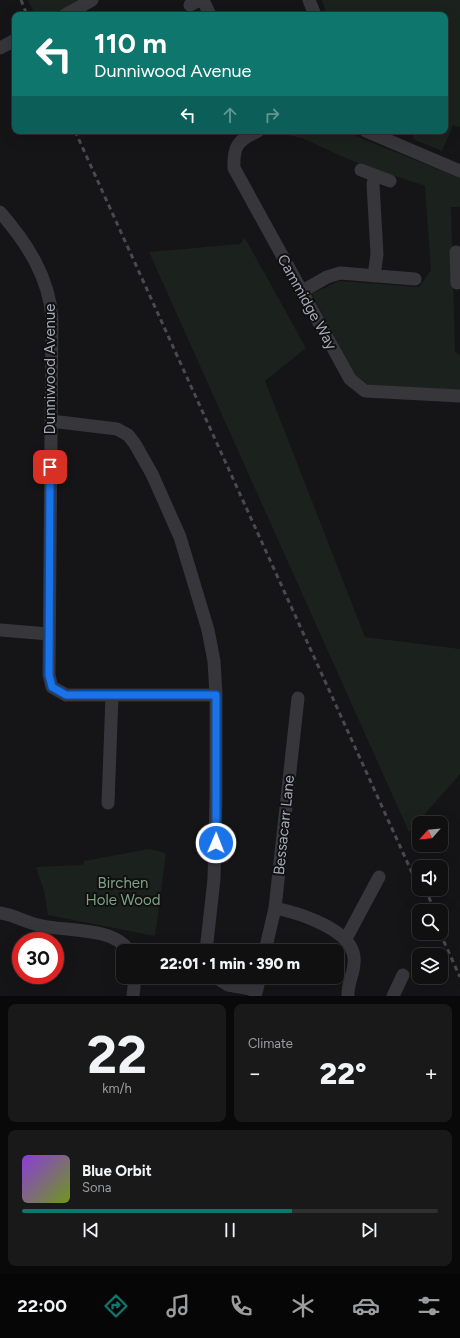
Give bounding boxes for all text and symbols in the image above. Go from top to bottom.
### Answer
text: 110 m [94,26,167,60]
icon: left [28,28,80,80]
text: Dunniwood Avenue [94,60,251,82]
icon: left [177,104,199,126]
icon: ahead [219,104,241,126]
icon: right [261,104,283,126]
street label: Cammidge Way [273,251,341,353]
street label: Dunniwood Avenue [41,303,59,435]
pin [33,450,67,484]
icon: arrive [39,456,61,478]
street label: Bessacarr Lane [270,774,298,876]
north arrow [412,816,448,852]
map controls [412,816,448,984]
position arrow [195,822,237,864]
button: sound [412,860,448,896]
park label: Birchen Hole Wood [85,874,161,909]
button: search [412,904,448,940]
speed limit sign: 30 [12,932,64,984]
button: layers [412,948,448,984]
text: 22:01 · 1 min · 390 m [160,955,300,973]
text: 22 [87,1024,147,1086]
text: Climate [248,1036,293,1051]
text: 22° [320,1055,366,1092]
text: − [248,1060,262,1087]
text: + [424,1060,438,1087]
text: km/h [102,1081,132,1096]
text: Blue Orbit [82,1162,152,1180]
text: Sona [82,1180,111,1195]
icon: previous [80,1219,102,1241]
icon: pause [219,1219,241,1241]
icon: next [358,1219,380,1241]
icon: directions [102,1292,130,1320]
icon: music [164,1292,192,1320]
icon: phone [227,1292,255,1320]
icon: climate [289,1292,317,1320]
icon: car [352,1292,380,1320]
icon: filters [415,1292,443,1320]
text: 22:00 [17,1295,67,1317]

